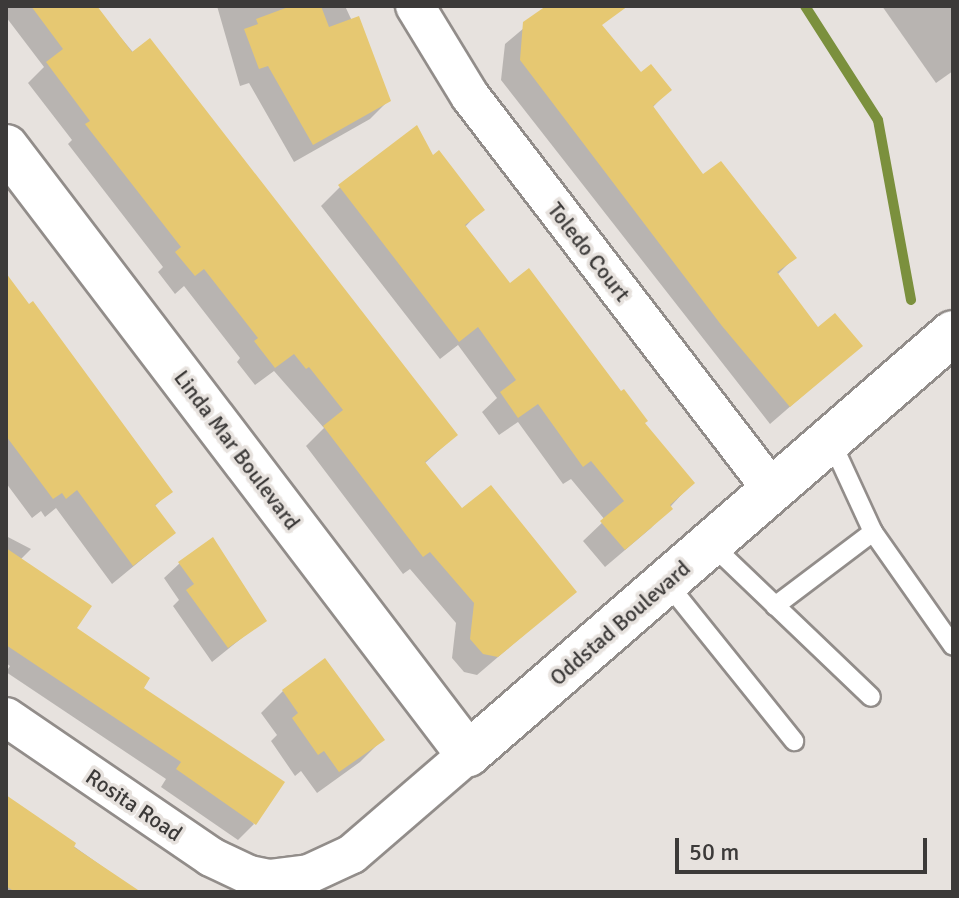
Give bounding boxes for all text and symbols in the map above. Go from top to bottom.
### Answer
street label: Toledo Court [542,197,636,307]
street label: Linda Mar Boulevard [168,365,306,535]
street label: Oddstad Boulevard [544,555,696,691]
street label: Rosita Road [81,763,187,847]
scale bar [679,822,931,872]
text: 50 m [689,837,739,867]

